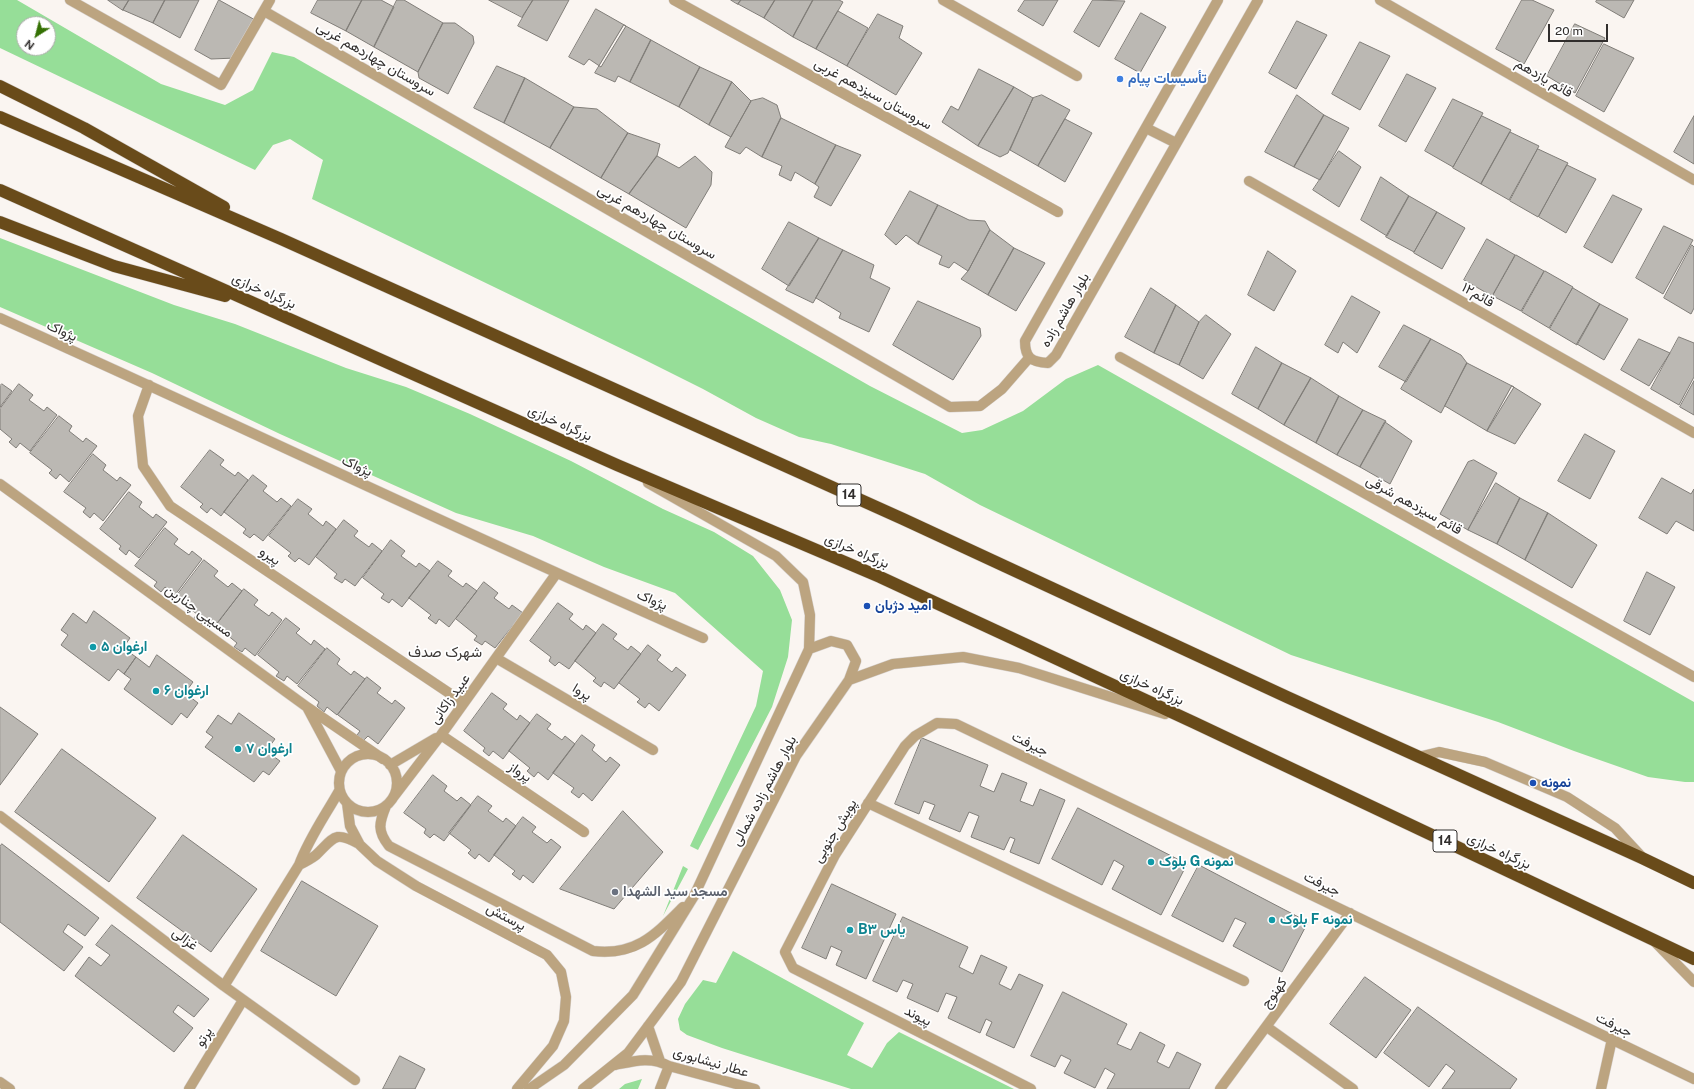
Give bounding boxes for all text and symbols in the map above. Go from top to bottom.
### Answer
north arrow [16,16,56,56]
scale bar [1550,16,1610,42]
street label: سروستان چهاردهم غربی [313,18,439,100]
text: 20 m [1555,24,1583,38]
text: N [23,38,37,52]
street label: سروستان سیزدهم غربی [811,55,935,133]
street label: قائم یازدهم [1512,55,1576,101]
place label: تأسیسات پیام [1128,71,1207,87]
marker: تأسیسات پیام [1115,74,1125,84]
street label: سروستان چهاردهم غربی [594,181,720,263]
street label: بزرگراه خرازی [229,269,299,313]
street label: بلوار هاشم زاده [1037,270,1093,350]
street label: قائم۱۲ [1459,279,1497,311]
street label: پژواک [44,317,80,345]
street label: بزرگراه خرازی [525,401,595,445]
street label: پژواک [339,452,375,480]
street label: قائم سیزدهم شرقی [1363,472,1465,538]
road number: 14 [837,484,861,506]
street label: بزرگراه خرازی [822,530,892,572]
street label: پیرو [256,543,284,569]
street label: مسیبی چناربن [162,581,236,641]
street label: پژواک [634,586,670,614]
place label: امید دژبان [875,598,932,614]
marker: امید دژبان [862,601,872,611]
place label: ارغوان ۵ [101,639,147,655]
marker: ارغوان ۵ [88,642,98,652]
district label: شهرک صدف [408,643,482,661]
street label: بزرگراه خرازی [1117,665,1187,709]
street label: عبید زاکانی [426,671,474,727]
street label: پروا [569,680,595,704]
place label: ارغوان ۶ [164,683,209,699]
marker: ارغوان ۶ [151,686,161,696]
street label: جيرفت [1009,728,1051,760]
street label: بلوار هاشم زاده شمالی [728,733,800,849]
place label: ارغوان ۷ [246,741,292,757]
marker: ارغوان ۷ [233,744,243,754]
street label: پرواز [505,758,535,786]
place label: نمونه [1541,775,1571,791]
marker: نمونه [1528,778,1538,788]
street label: پویش جنوبی [809,796,861,866]
street label: بزرگراه خرازی [1464,829,1534,873]
road number: 14 [1433,830,1457,852]
place label: بلوک G نمونه [1159,854,1234,870]
marker: بلوک G نمونه [1146,857,1156,867]
street label: جيرفت [1301,868,1343,900]
place label: مسجد سید الشهدا [623,884,728,900]
marker: مسجد سید الشهدا [610,887,620,897]
street label: پرستش [483,900,529,934]
place label: بلوک F نمونه [1280,912,1353,928]
marker: بلوک F نمونه [1267,915,1277,925]
place label: B۳ یاس [858,922,905,938]
street label: غزالی [169,924,201,954]
marker: B۳ یاس [845,925,855,935]
street label: كهنوج [1257,975,1291,1011]
street label: پیوند [902,1002,934,1030]
street label: جيرفت [1593,1009,1635,1041]
street label: پرتو [192,1024,216,1050]
street label: عطار نیشابوری [671,1043,751,1081]

